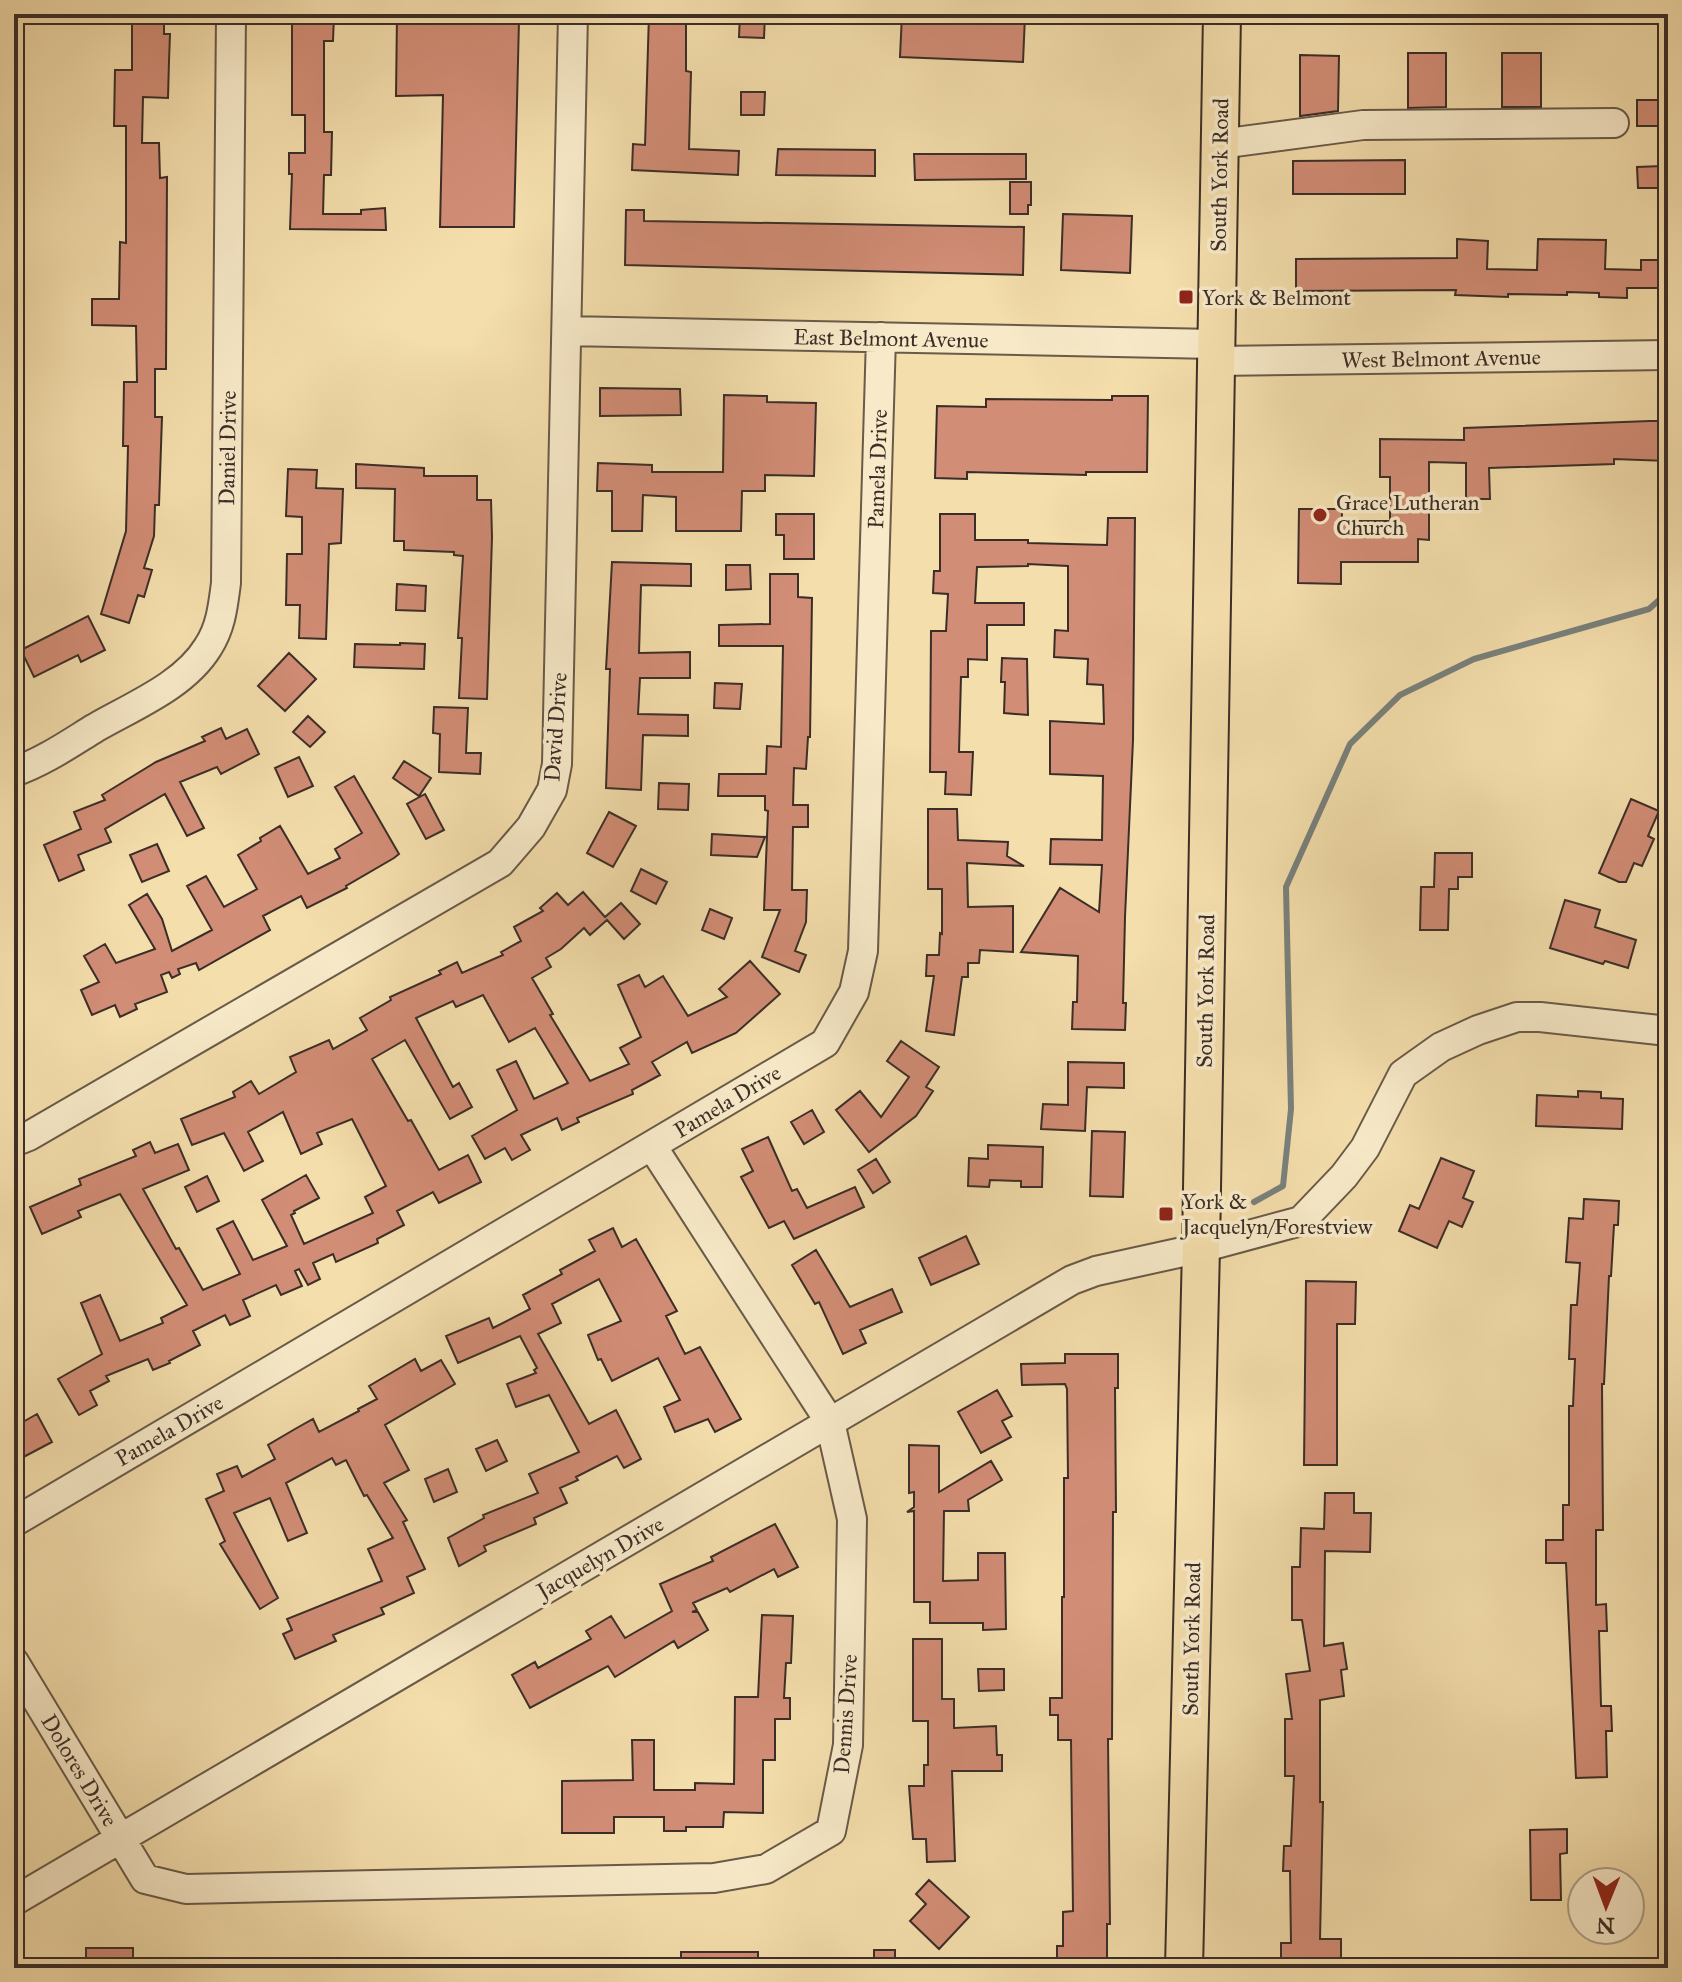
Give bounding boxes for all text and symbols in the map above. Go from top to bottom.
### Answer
street label: South York Road [1205,98,1234,252]
place label: York & Belmont [1202,284,1351,311]
marker: York & Belmont [1177,288,1195,306]
street label: East Belmont Avenue [793,323,989,354]
street label: West Belmont Avenue [1341,343,1541,374]
street label: Daniel Drive [213,390,242,506]
street label: Pamela Drive [862,409,893,529]
place label: Grace Lutheran Church [1336,489,1479,541]
marker: Grace Lutheran Church [1311,506,1329,524]
street label: David Drive [538,671,573,783]
street label: South York Road [1191,914,1220,1068]
street label: Pamela Drive [669,1059,786,1144]
place label: York & Jacquelyn/Forestview [1180,1188,1373,1240]
marker: York & Jacquelyn/Forestview [1157,1205,1175,1223]
street label: Pamela Drive [111,1389,228,1472]
street label: Jacquelyn Drive [530,1510,668,1606]
street label: South York Road [1177,1562,1206,1716]
street label: Dennis Drive [828,1653,863,1775]
street label: Dolores Drive [35,1709,124,1831]
north arrow [1566,1866,1646,1946]
text: N [1596,1912,1615,1939]

